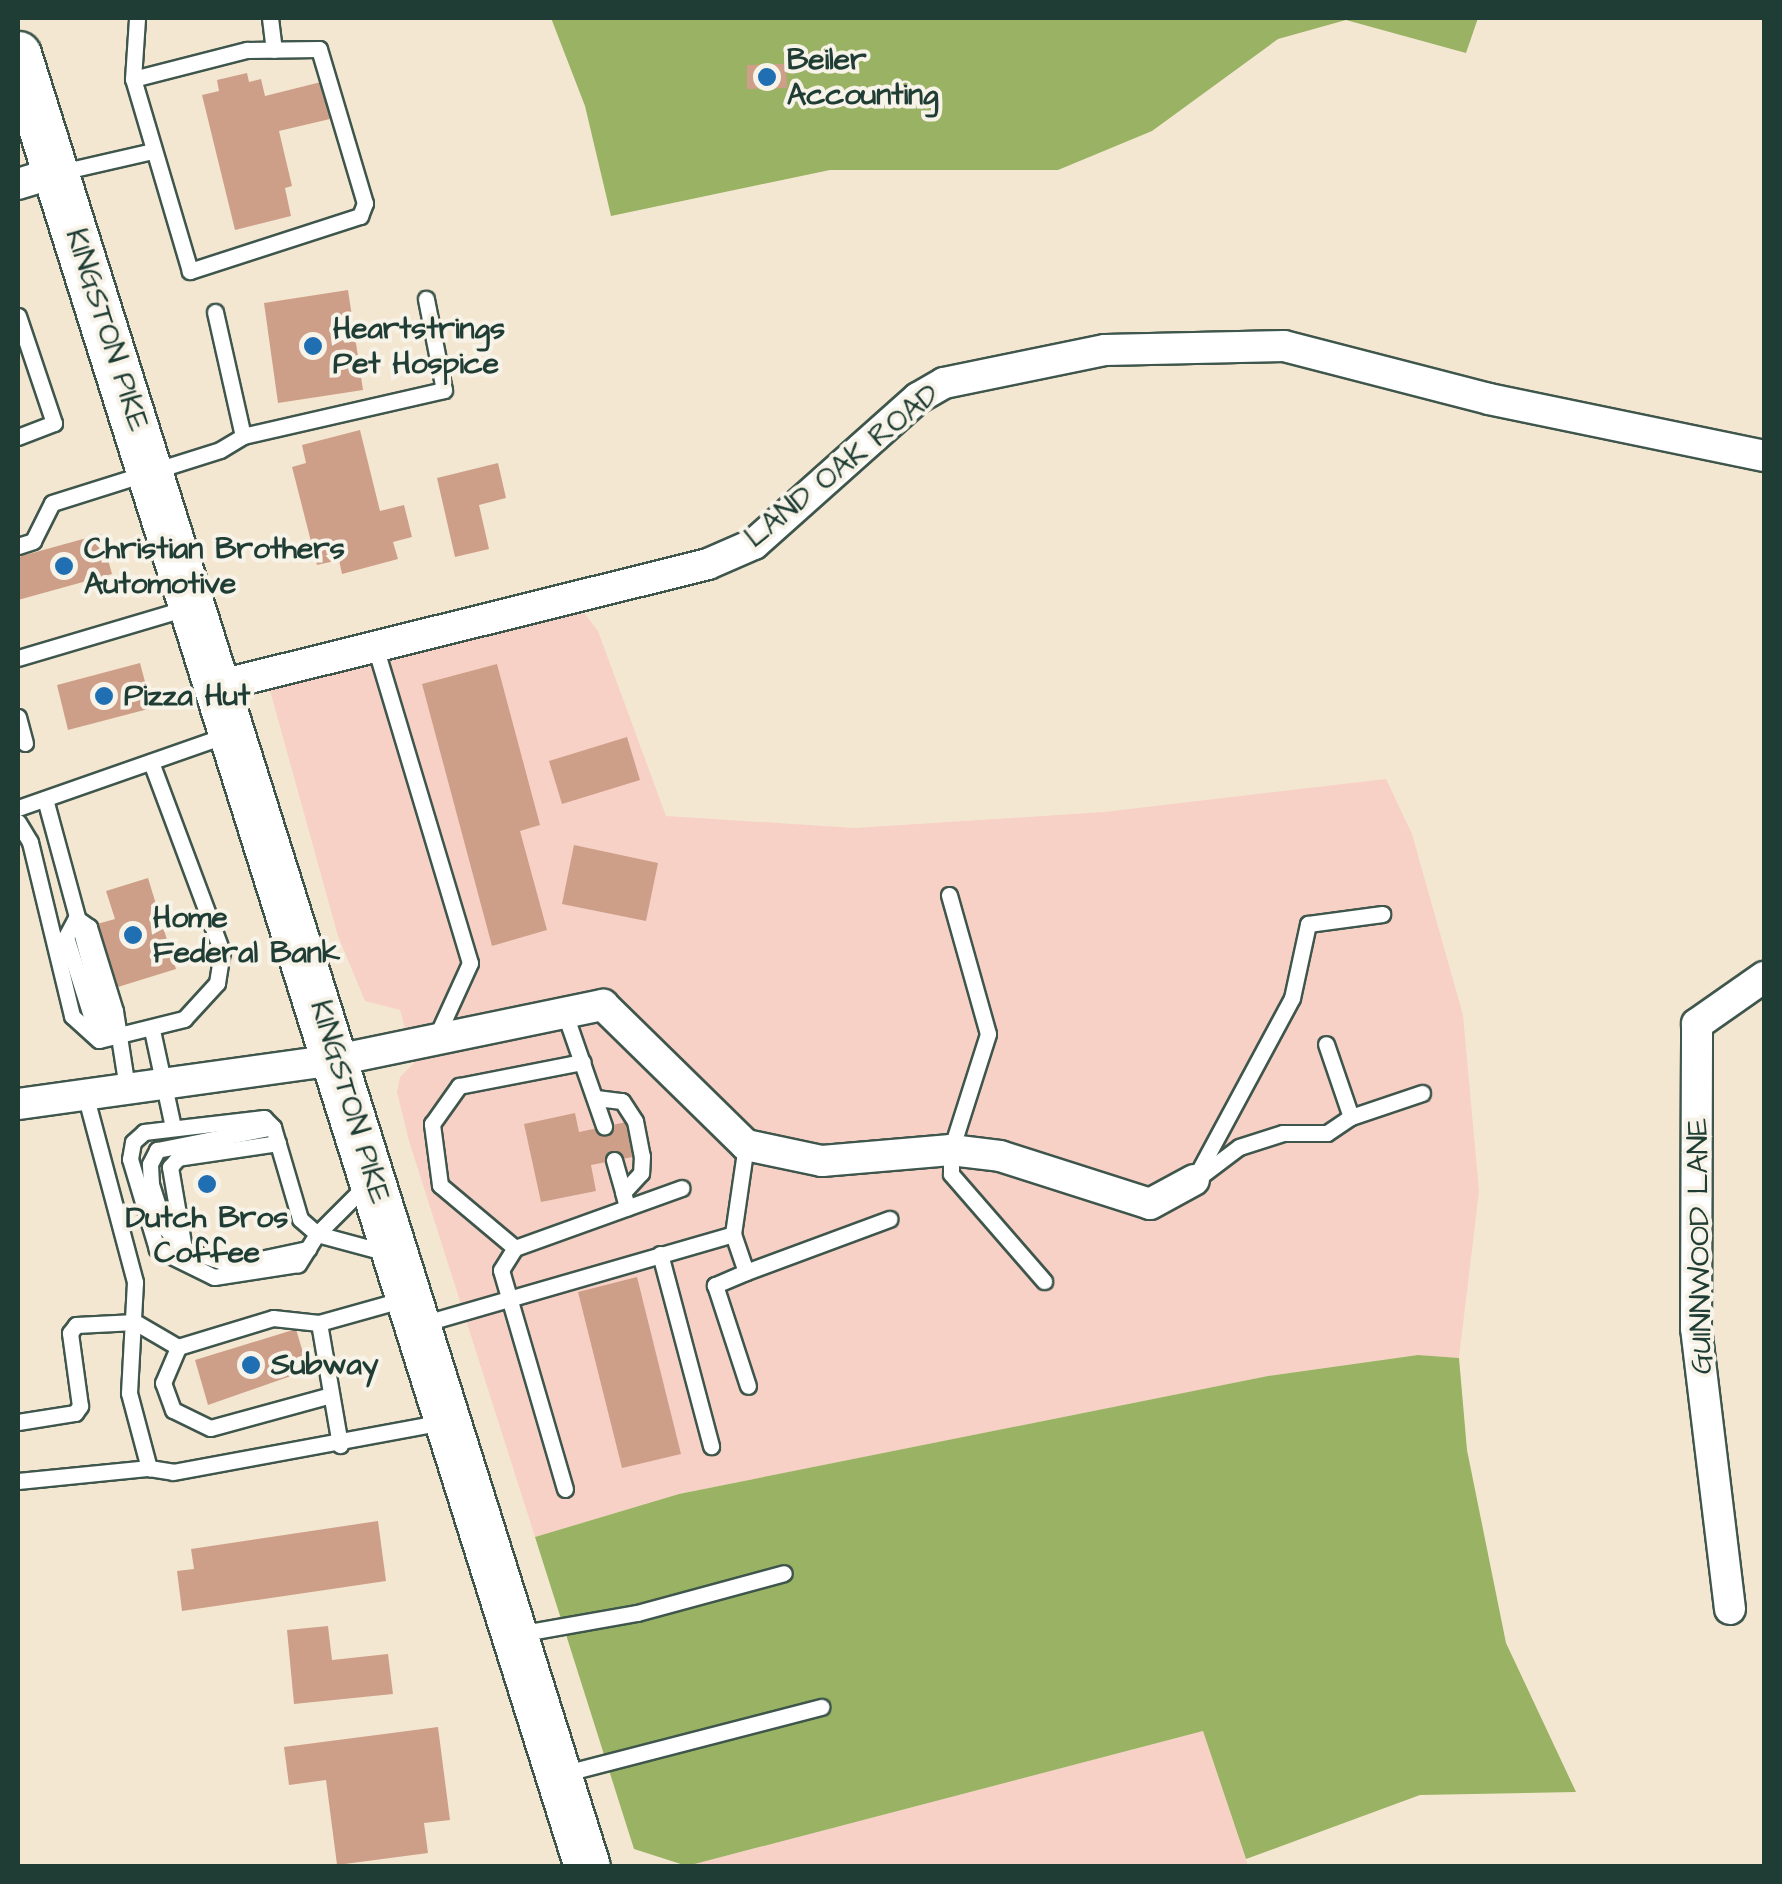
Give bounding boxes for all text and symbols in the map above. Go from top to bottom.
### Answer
place label: Beiler Accounting [787,42,938,112]
marker: Beiler Accounting [756,66,778,88]
street label: KINGSTON PIKE [57,224,157,436]
place label: Heartstrings Pet Hospice [333,311,505,382]
marker: Heartstrings Pet Hospice [302,335,324,357]
street label: LAND OAK ROAD [737,377,947,555]
place label: Christian Brothers Automotive [84,531,345,602]
marker: Christian Brothers Automotive [53,555,75,577]
place label: Pizza Hut [124,678,250,714]
marker: Pizza Hut [93,685,115,707]
place label: Home Federal Bank [153,900,340,970]
marker: Home Federal Bank [122,924,144,946]
street label: KINGSTON PIKE [302,996,398,1208]
street label: GUINNWOOD LANE [1680,1118,1720,1374]
marker: Dutch Bros Coffee [196,1173,218,1195]
place label: Dutch Bros Coffee [126,1200,288,1270]
place label: Subway [271,1347,378,1383]
marker: Subway [240,1354,262,1376]

